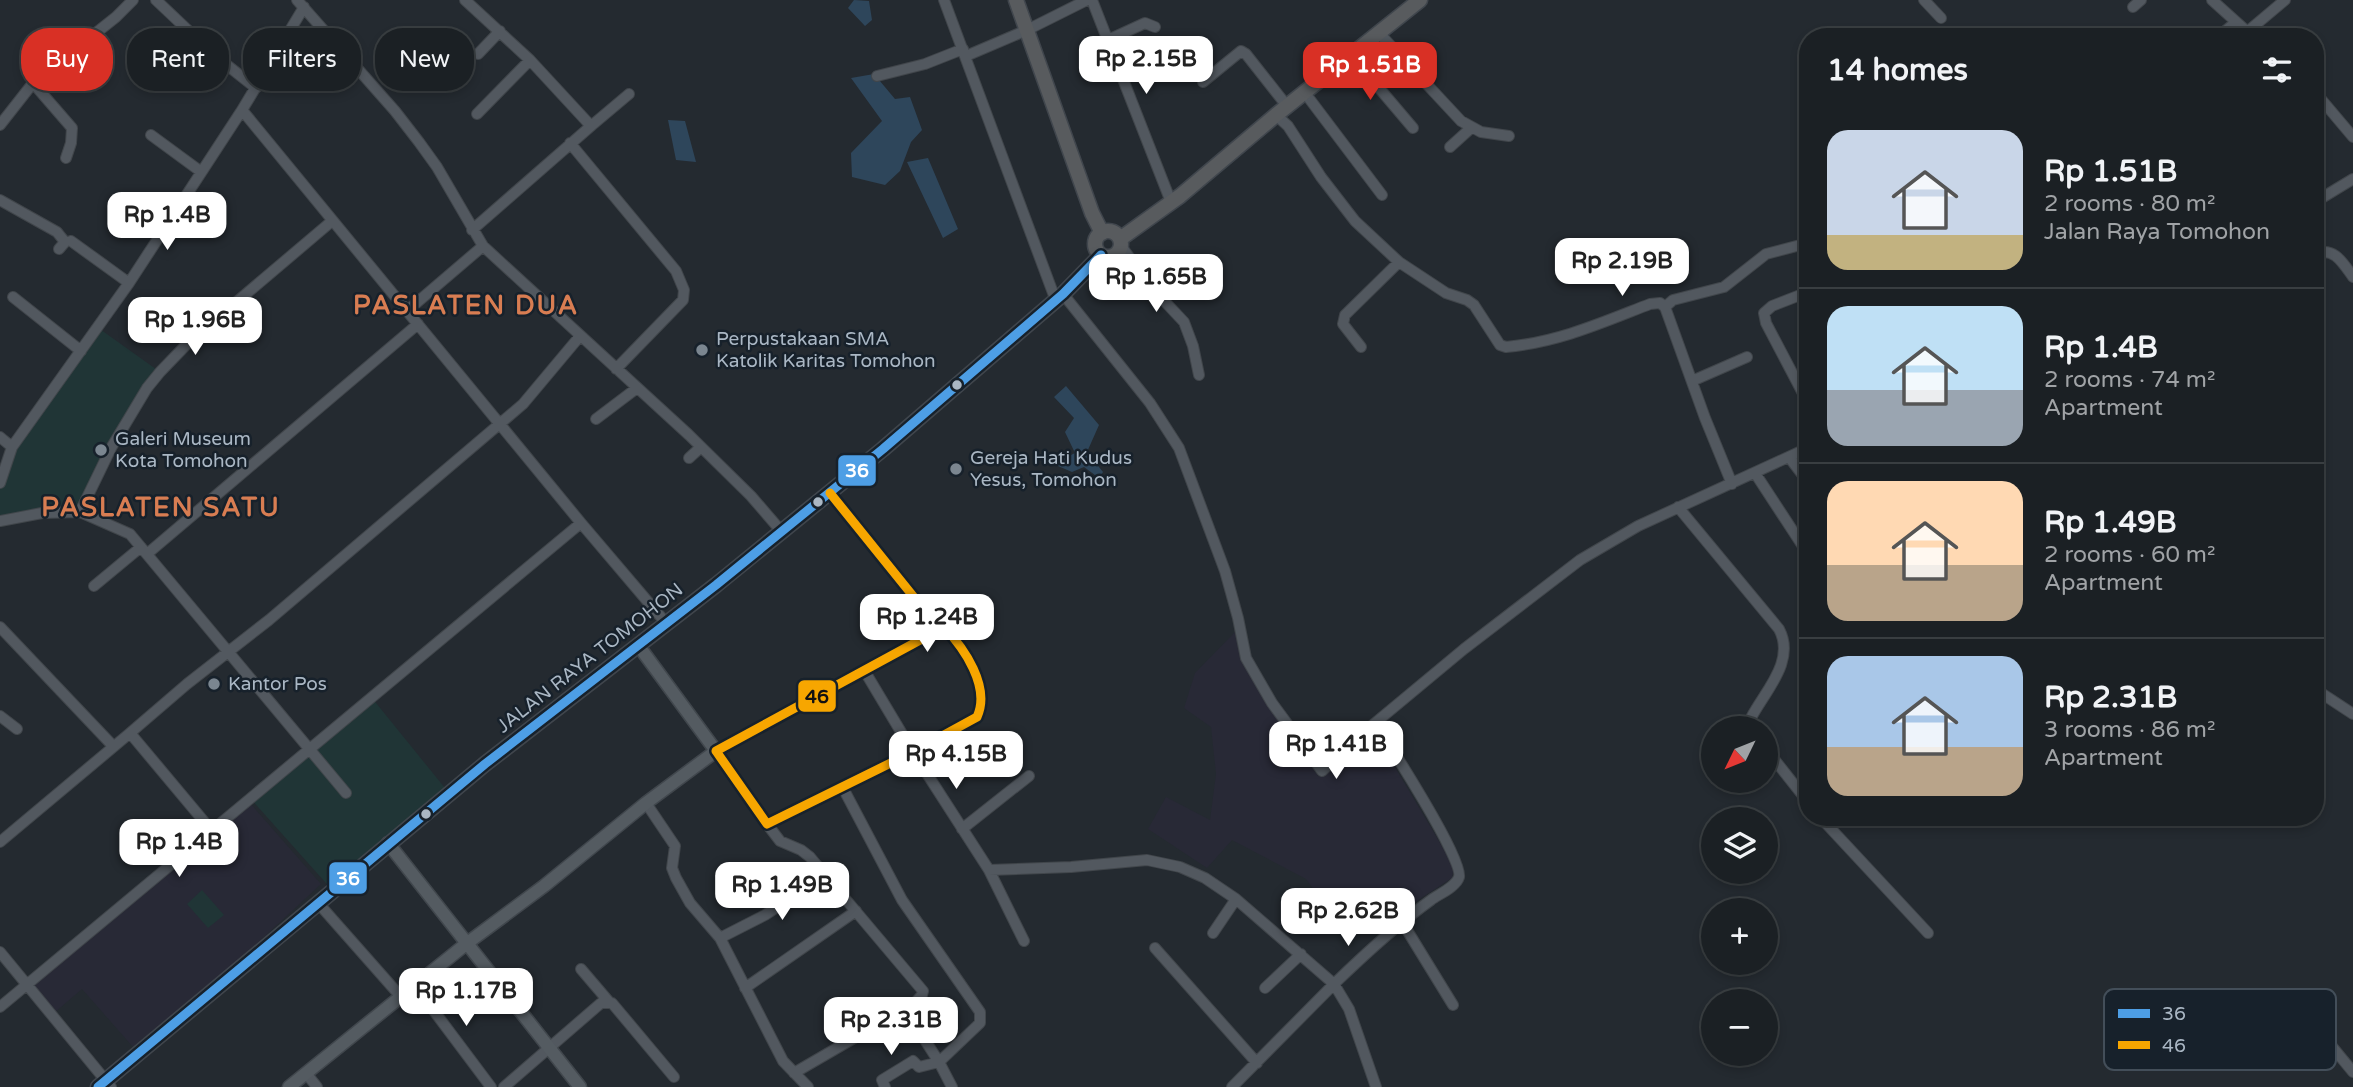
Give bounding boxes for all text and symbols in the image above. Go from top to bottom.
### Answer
chip: Buy [21,28,113,91]
chip: Rent [127,28,229,91]
chip: Filters [243,28,361,91]
chip: New [375,28,474,91]
pin: Rp 2.15B [1074,36,1218,96]
pin: Rp 1.51B [1298,42,1442,102]
text: Rp 2.15B [1095,45,1197,73]
text: Rp 1.51B [1319,51,1421,79]
icon: filters [2258,51,2296,89]
text: 14 homes [1827,52,1968,89]
text: Rp 1.51B [2044,153,2177,190]
icon: home [1883,158,1967,242]
text: 2 rooms · 80 m² [2044,190,2215,218]
pin: Rp 1.4B [102,192,232,252]
text: Rp 1.4B [123,201,211,229]
text: Jalan Raya Tomohon [2044,218,2270,246]
pin: Rp 2.19B [1550,238,1694,298]
text: Rp 2.19B [1571,247,1673,275]
pin: Rp 1.65B [1084,254,1228,314]
text: Rp 1.65B [1105,263,1207,291]
district label: PASLATEN DUA [353,290,579,321]
pin: Rp 1.96B [123,298,267,357]
text: Rp 1.96B [144,306,246,334]
place label: Perpustakaan SMA Katolik Karitas Tomohon [716,328,936,372]
text: Rp 1.4B [2044,329,2158,366]
icon: home [1883,334,1967,418]
marker: Perpustakaan SMA Katolik Karitas Tomohon [694,342,710,358]
text: 2 rooms · 74 m² [2044,366,2215,394]
unlabelled marker [950,378,964,392]
text: Apartment [2044,394,2163,422]
place label: Galeri Museum Kota Tomohon [115,428,251,472]
marker: Galeri Museum Kota Tomohon [93,442,109,458]
place label: Gereja Hati Kudus Yesus, Tomohon [970,447,1132,491]
line badge: 36 [837,454,877,487]
text: 36 [845,460,869,482]
marker: Gereja Hati Kudus Yesus, Tomohon [948,461,964,477]
district label: PASLATEN SATU [41,492,281,523]
unlabelled marker [811,495,825,509]
text: Rp 1.49B [2044,504,2177,541]
icon: home [1883,509,1967,593]
text: 2 rooms · 60 m² [2044,541,2215,569]
text: Apartment [2044,569,2163,597]
street label: JALAN RAYA TOMOHON [493,579,687,737]
pin: Rp 1.24B [855,594,999,654]
text: Rp 1.24B [876,603,978,631]
place label: Kantor Pos [228,673,327,695]
marker: Kantor Pos [206,676,222,692]
line badge: 46 [797,679,837,713]
text: Rp 2.31B [2044,679,2177,716]
icon: home [1883,684,1967,768]
text: 46 [805,686,829,708]
north arrow [1701,716,1778,793]
map controls [1701,716,1778,1066]
text: 3 rooms · 86 m² [2044,716,2215,744]
pin: Rp 1.41B [1264,722,1408,781]
text: Rp 1.41B [1285,730,1387,758]
pin: Rp 4.15B [884,732,1028,791]
text: Rp 4.15B [905,740,1007,768]
text: Apartment [2044,744,2163,772]
unlabelled marker [419,807,433,821]
button: layers [1701,807,1778,884]
pin: Rp 1.4B [114,820,244,879]
text: Rp 1.4B [135,828,223,856]
line badge: 36 [328,861,368,895]
pin: Rp 1.49B [710,862,854,922]
text: 36 [336,868,360,890]
text: Rp 1.49B [731,871,833,899]
pin: Rp 2.62B [1276,888,1420,948]
text: Rp 2.62B [1297,897,1399,925]
button: + [1701,898,1778,975]
pin: Rp 1.17B [394,968,538,1028]
text: Rp 1.17B [415,977,517,1005]
button: − [1701,989,1778,1066]
legend [2104,989,2336,1070]
pin: Rp 2.31B [819,998,963,1057]
text: 36 [2162,1003,2186,1025]
text: Rp 2.31B [840,1006,942,1034]
text: 46 [2162,1035,2186,1057]

